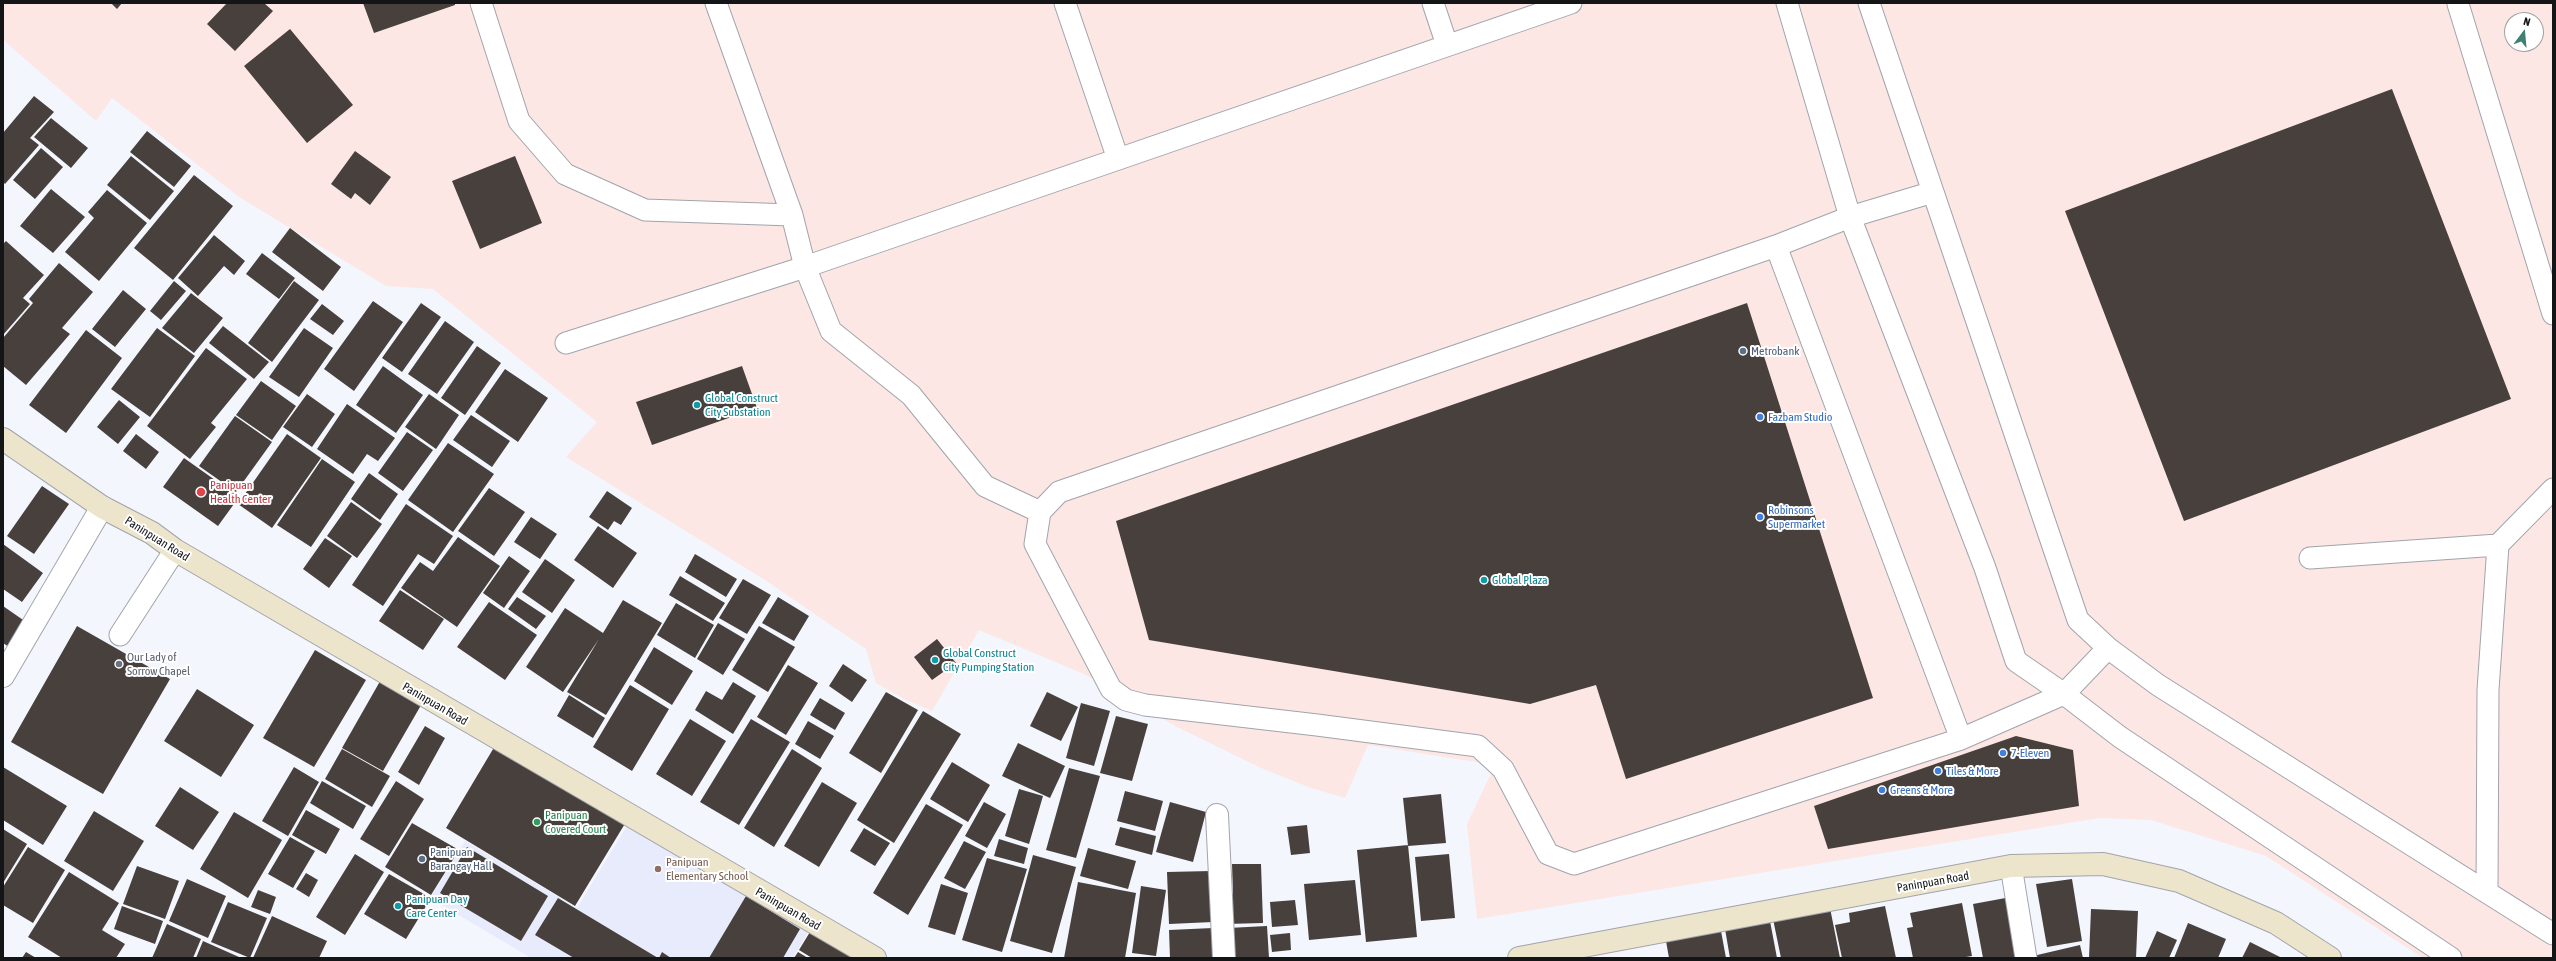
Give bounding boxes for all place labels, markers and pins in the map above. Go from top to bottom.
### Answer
place label: Metrobank [1751,344,1799,358]
marker: Metrobank [1738,346,1748,356]
place label: Global Construct City Substation [705,391,778,419]
marker: Global Construct City Substation [692,400,702,410]
place label: Fazbam Studio [1768,410,1832,424]
marker: Fazbam Studio [1755,412,1765,422]
place label: Panipuan Health Center [210,478,271,506]
marker: Panipuan Health Center [195,486,207,498]
place label: Robinsons Supermarket [1768,503,1825,531]
marker: Robinsons Supermarket [1755,512,1765,522]
place label: Global Plaza [1492,573,1548,587]
marker: Global Plaza [1479,575,1489,585]
place label: Global Construct City Pumping Station [943,646,1034,674]
place label: Our Lady of Sorrow Chapel [127,650,190,678]
marker: Global Construct City Pumping Station [930,655,940,665]
marker: Our Lady of Sorrow Chapel [114,659,124,669]
place label: 7-Eleven [2011,746,2049,760]
marker: 7-Eleven [1998,748,2008,758]
place label: Tiles & More [1946,764,1999,778]
marker: Tiles & More [1933,766,1943,776]
place label: Greens & More [1890,783,1953,797]
marker: Greens & More [1877,785,1887,795]
place label: Panipuan Covered Court [545,808,606,836]
marker: Panipuan Covered Court [532,817,542,827]
place label: Panipuan Barangay Hall [430,845,492,873]
marker: Panipuan Barangay Hall [417,854,427,864]
place label: Panipuan Elementary School [666,855,748,883]
marker: Panipuan Elementary School [653,864,663,874]
place label: Panipuan Day Care Center [406,892,468,920]
marker: Panipuan Day Care Center [393,901,403,911]

